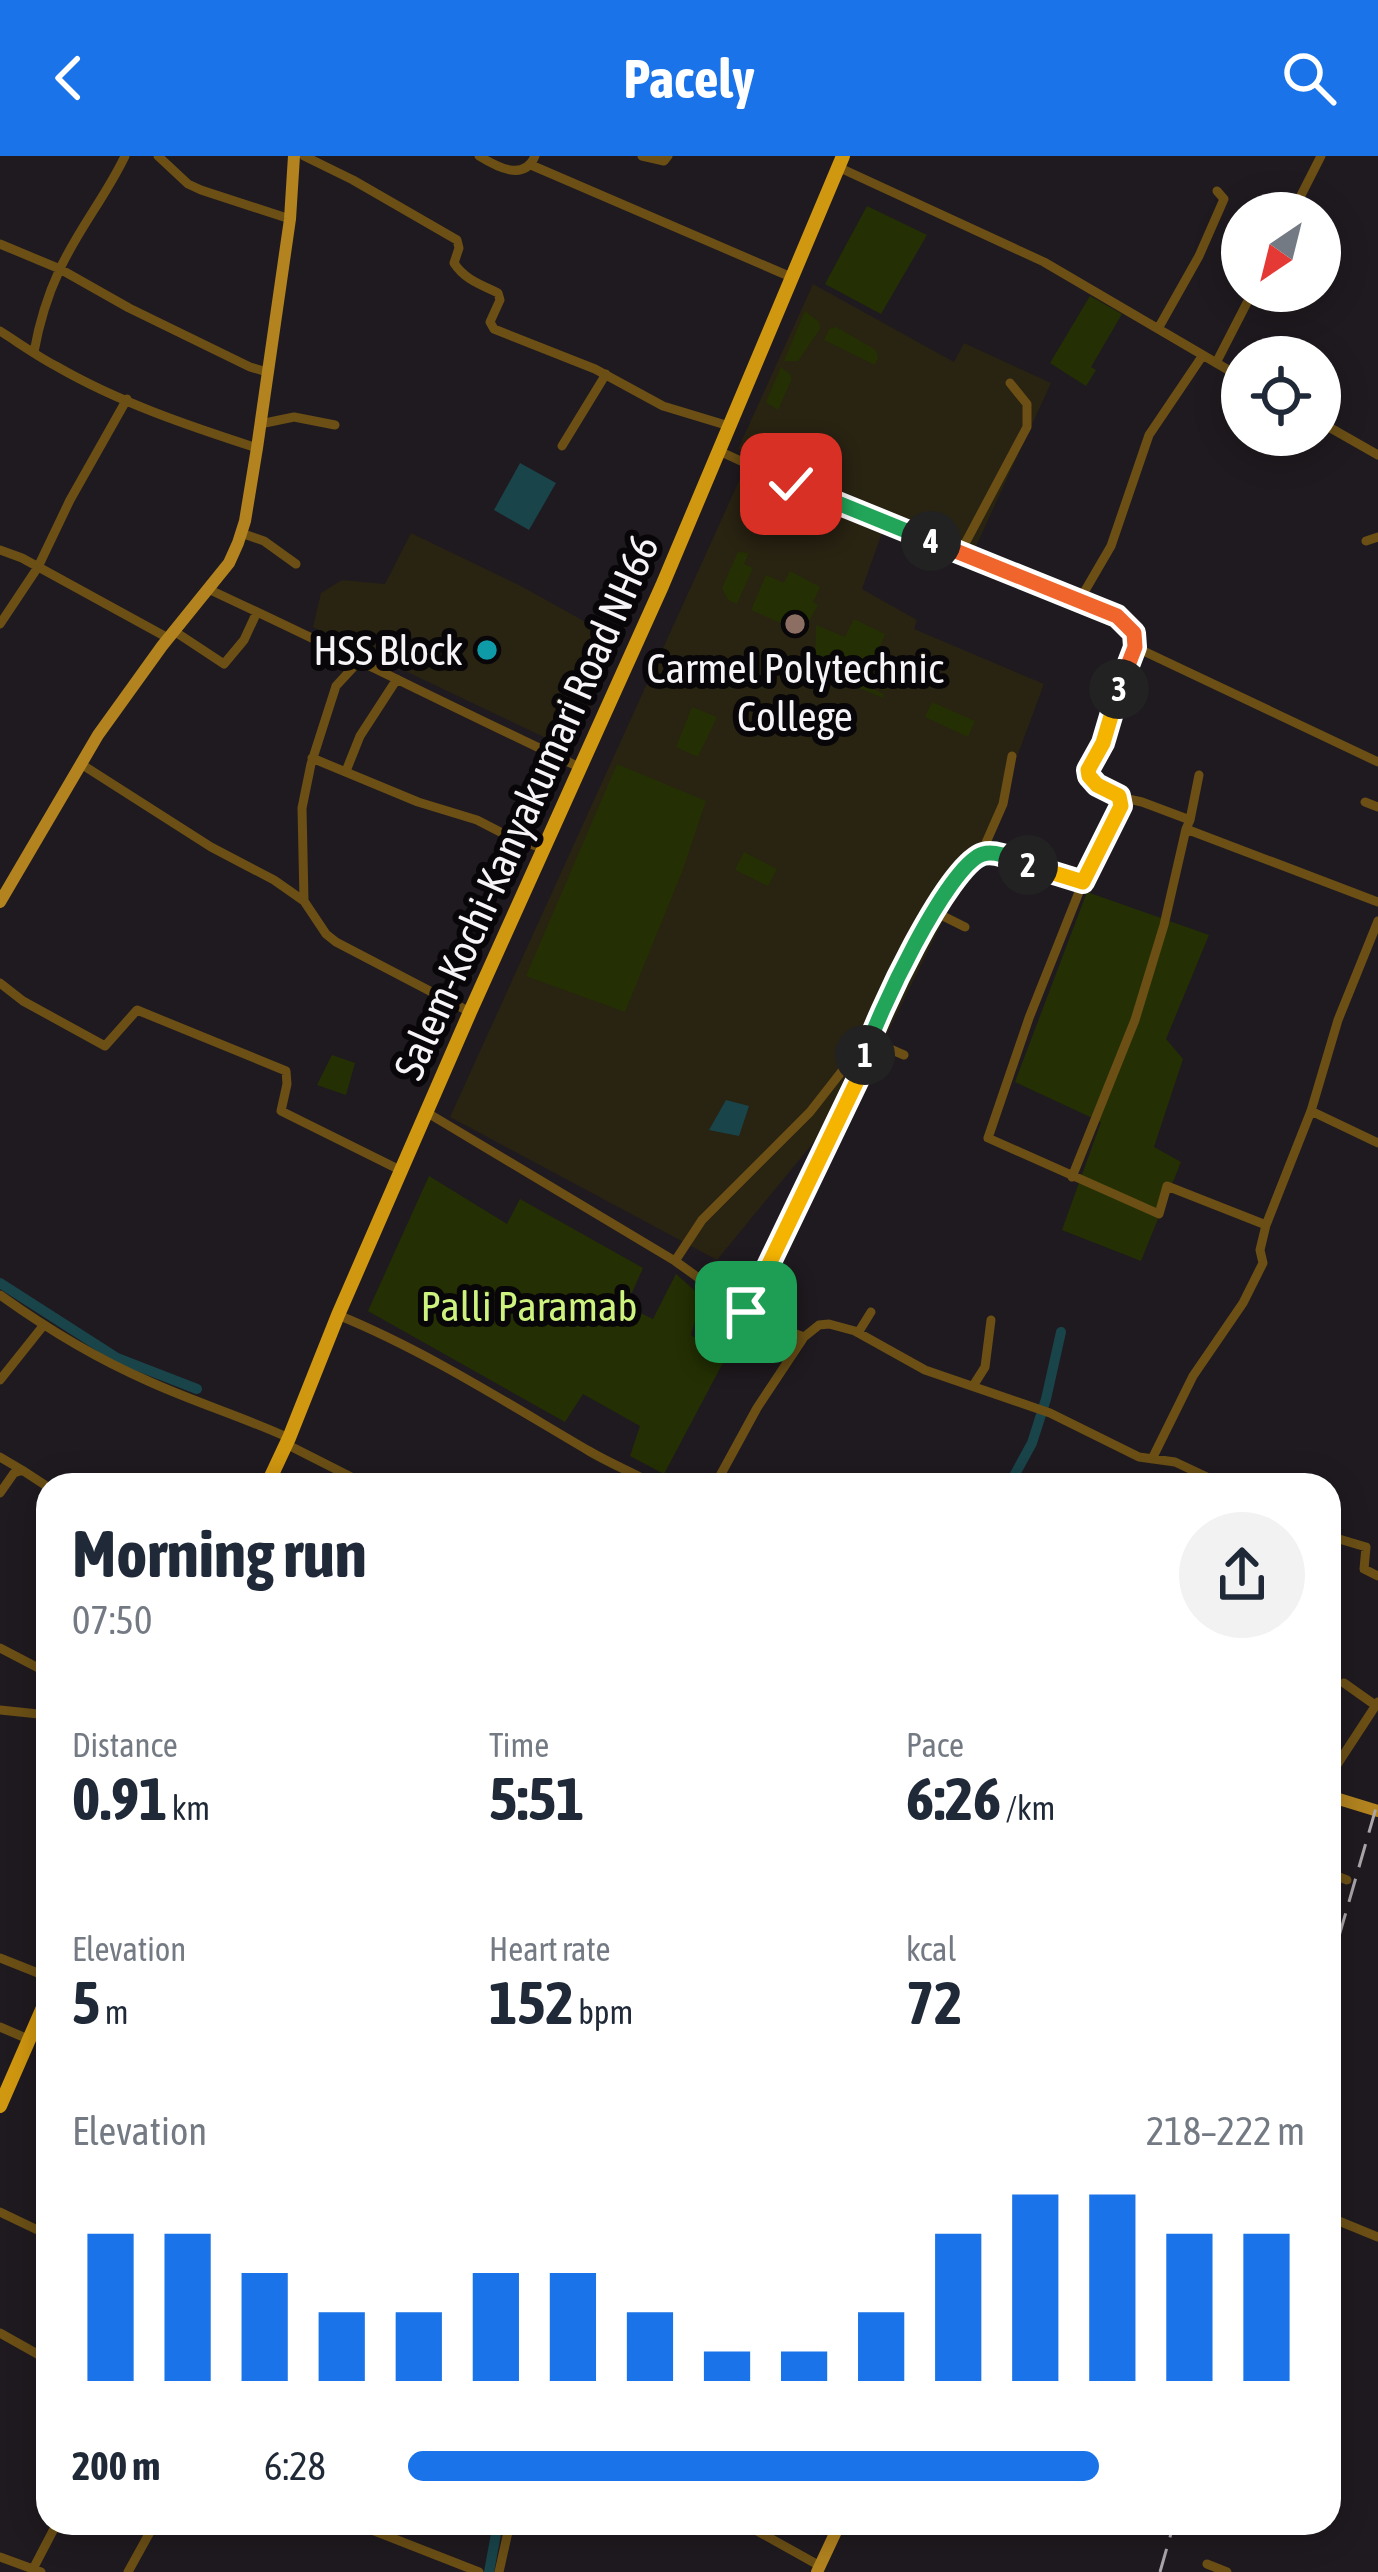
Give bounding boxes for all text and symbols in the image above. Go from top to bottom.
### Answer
icon: back [36,45,102,111]
icon: search [1276,45,1342,111]
text: Pacely [623,48,755,109]
north arrow [1221,192,1341,312]
map controls [1221,192,1341,456]
button: locate [1221,336,1341,456]
pin [740,433,842,535]
icon: check [758,451,824,517]
pin: 4 [901,511,961,571]
text: 4 [923,522,939,560]
street label: Salem-Kochi-Kanyakumari Road NH66 [384,528,668,1086]
marker: Carmel Polytechnic College [782,611,808,637]
place label: HSS Block [313,626,463,674]
marker: HSS Block [474,637,500,663]
place label: Carmel Polytechnic College [647,644,944,740]
pin: 3 [1089,659,1149,719]
text: 3 [1111,670,1127,708]
pin: 2 [998,835,1058,895]
text: 2 [1020,846,1036,884]
pin: 1 [835,1025,895,1085]
text: 1 [857,1036,873,1074]
pin [695,1261,797,1363]
icon: arrive [713,1279,779,1345]
park label: Palli Paramab [421,1282,637,1330]
button: share [1179,1512,1305,1638]
text: Morning run [72,1515,367,1591]
text: 07:50 [72,1598,152,1642]
text: Distance [72,1726,178,1764]
text: Time [489,1726,549,1764]
text: Pace [906,1726,964,1764]
text: 0.91 [72,1764,167,1833]
text: 5:51 [489,1764,584,1833]
text: 6:26 [906,1764,1001,1833]
text: km [167,1789,210,1827]
text: /km [1001,1789,1055,1827]
text: Elevation [72,1930,186,1968]
text: Heart rate [489,1930,611,1968]
text: kcal [906,1930,956,1968]
text: 5 [72,1968,100,2037]
text: 152 [489,1968,574,2037]
text: 72 [906,1968,962,2037]
text: m [100,1993,128,2031]
text: bpm [574,1993,633,2031]
text: Elevation [72,2109,207,2153]
text: 218–222 m [1146,2109,1305,2153]
text: 200 m [72,2444,160,2488]
text: 6:28 [264,2444,326,2488]

